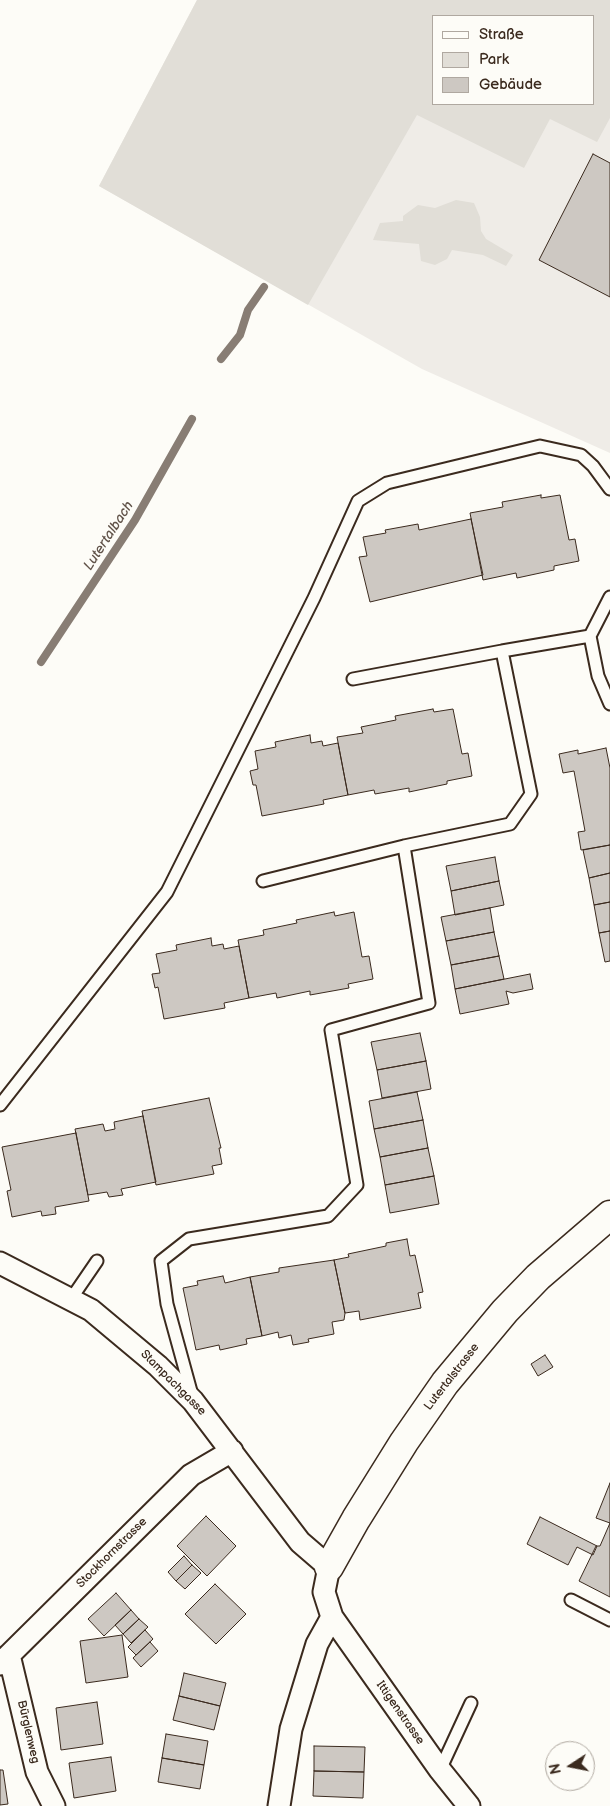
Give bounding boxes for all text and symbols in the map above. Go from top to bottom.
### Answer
legend [432,15,595,105]
text: Straße [479,25,524,44]
text: Park [479,50,509,69]
text: Gebäude [479,75,542,94]
water label: Lutertalbach [80,498,138,574]
street label: Lutertalstrasse [421,1341,483,1413]
street label: Stampachgasse [137,1347,209,1419]
street label: Stockhornstrasse [74,1515,150,1591]
street label: Ittigenstrasse [373,1678,427,1748]
street label: Bürglenweg [14,1699,42,1765]
north arrow [545,1741,595,1791]
text: N [546,1762,565,1776]

